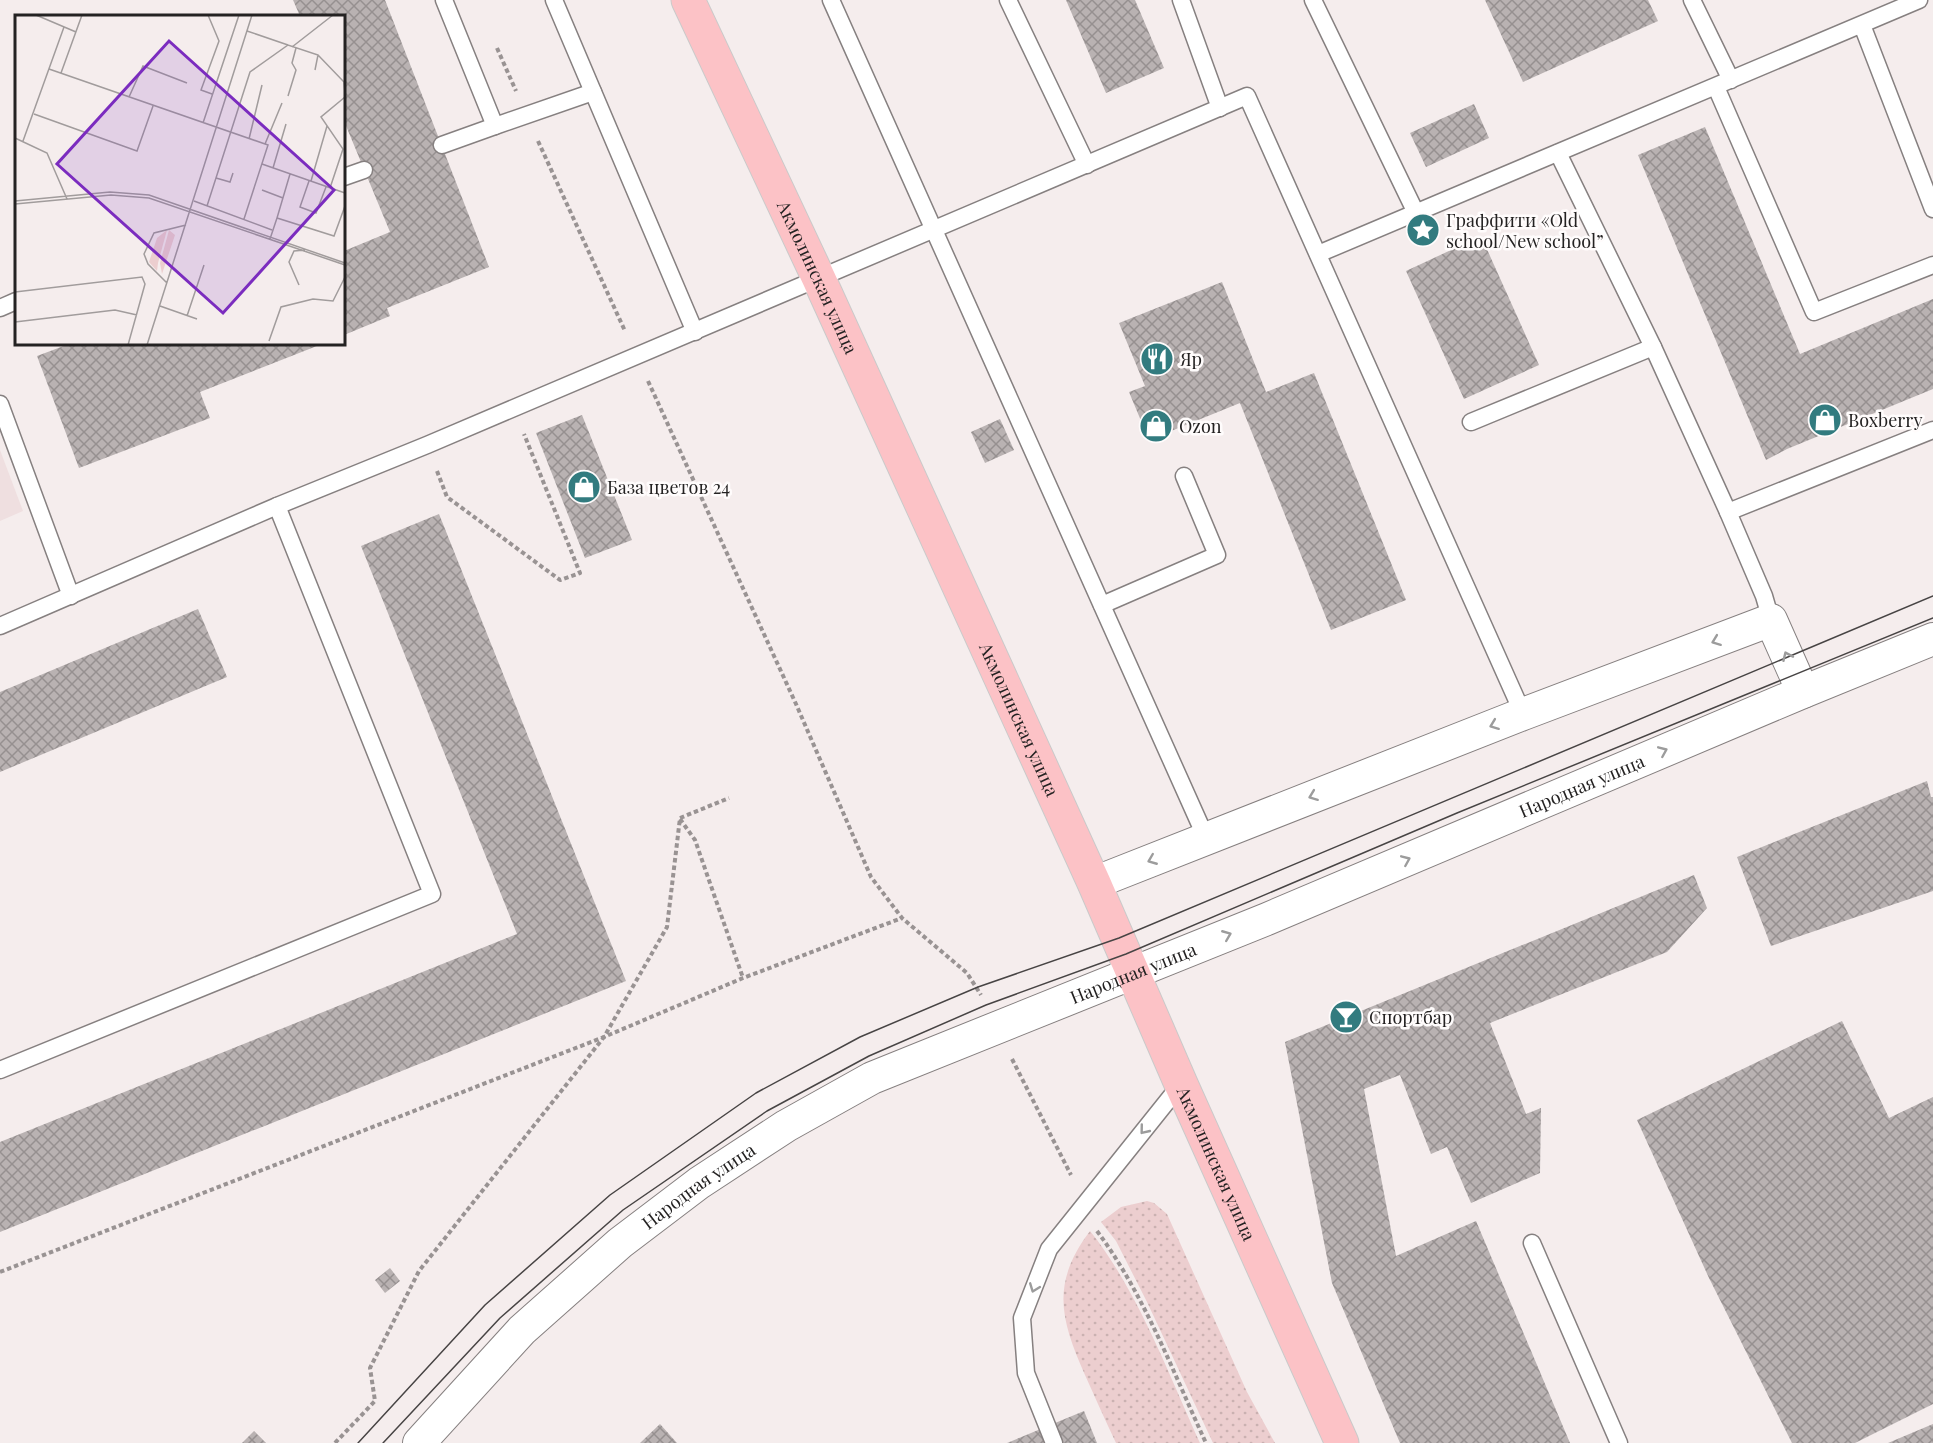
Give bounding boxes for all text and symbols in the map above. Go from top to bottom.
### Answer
inset map [15,15,345,345]
street label: Акмолинская улица [771,196,863,358]
place label: Граффити «Old school/New school” [1446,208,1604,253]
place icon: Граффити «Old school/New school” [1405,212,1441,248]
restaurant icon: Яр [1139,341,1175,377]
place label: Яр [1179,347,1202,371]
shop icon: Boxberry [1807,402,1843,438]
shop icon: Ozon [1138,408,1174,444]
place label: Boxberry [1848,408,1922,432]
place label: Ozon [1179,414,1222,438]
shop icon: База цветов 24 [566,469,602,505]
place label: База цветов 24 [607,475,730,499]
one-way arrow [1711,634,1722,646]
street label: Акмолинская улица [974,638,1065,800]
one-way arrow [1782,651,1794,662]
one-way arrow [1490,718,1500,731]
one-way arrow [1657,746,1668,758]
street label: Народная улица [1515,749,1648,823]
one-way arrow [1308,789,1319,802]
one-way arrow [1147,853,1158,865]
one-way arrow [1400,855,1411,867]
one-way arrow [1220,930,1231,942]
street label: Народная улица [1066,937,1200,1009]
bar icon: Спортбар [1328,999,1364,1035]
place label: Спортбар [1369,1005,1452,1029]
street label: Акмолинская улица [1171,1082,1262,1244]
one-way arrow [1141,1123,1152,1134]
street label: Народная улица [637,1137,760,1234]
one-way arrow [1028,1283,1041,1293]

